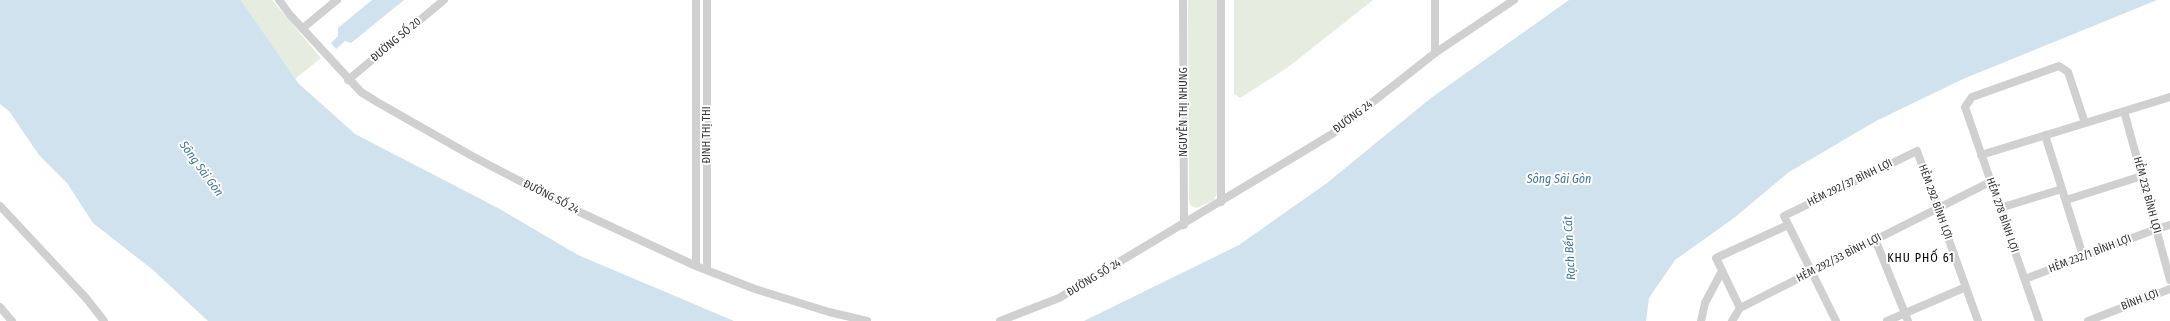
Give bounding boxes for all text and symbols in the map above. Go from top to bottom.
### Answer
street label: ĐƯỜNG SỐ 20 [368,15,424,65]
street label: NGUYỄN THỊ NHUNG [1177,67,1191,157]
street label: ĐƯỜNG 24 [1331,98,1375,136]
street label: ĐINH THỊ THI [700,106,714,164]
water label: Sông Sài Gòn [176,139,226,199]
street label: HẺM 232 BÌNH LỢI [2130,155,2164,235]
street label: HẺM 292/37 BÌNH LỢI [1805,157,1895,209]
street label: HẺM 292 BÌNH LỢI [1915,163,1955,241]
water label: Sông Sài Gòn [1527,173,1591,187]
street label: HẺM 278 BÌNH LỢI [1983,176,2021,254]
street label: ĐƯỜNG SỐ 24 [521,177,581,217]
water label: Rạch Bến Cát [1561,216,1579,280]
street label: HẺM 292/33 BÌNH LỢI [1794,231,1884,285]
street label: HẺM 232/1 BÌNH LỢI [2047,232,2133,276]
district label: KHU PHỐ 61 [1887,252,1955,266]
street label: ĐƯỜNG SỐ 24 [1065,257,1123,299]
street label: BÌNH LỢI [2119,287,2161,313]

